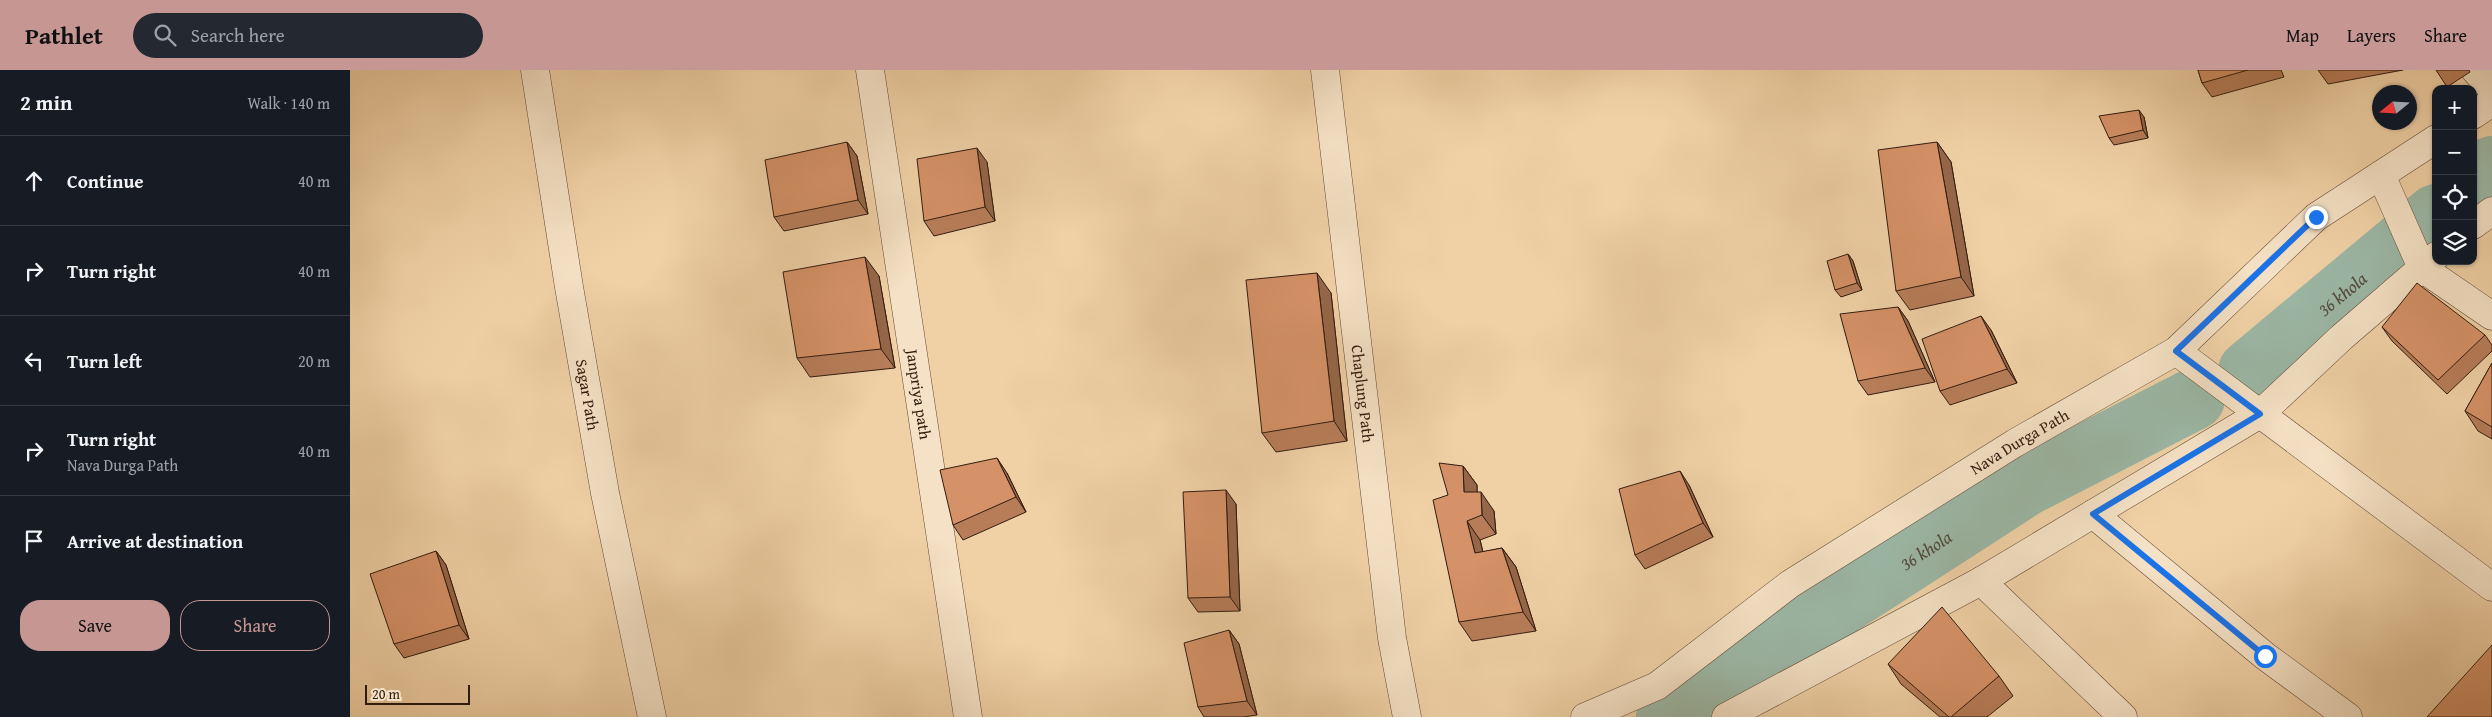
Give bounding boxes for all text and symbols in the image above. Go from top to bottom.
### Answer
search box [133,13,483,58]
text: Pathlet [25,18,103,53]
icon: search [151,21,179,49]
text: Search here [191,21,285,49]
text: Map [2286,22,2319,49]
text: Layers [2347,22,2396,49]
text: Share [2424,22,2467,49]
north arrow [2372,85,2417,130]
map controls [2432,85,2477,265]
button: + [2432,85,2477,130]
text: 2 min [20,87,72,118]
text: Walk · 140 m [247,91,330,115]
button: − [2432,130,2477,175]
icon: ahead [20,167,48,195]
text: Continue [67,167,144,195]
text: 40 m [298,169,330,193]
button: locate [2432,175,2477,220]
route end [2305,206,2328,229]
button: layers [2432,220,2477,265]
icon: right [20,257,48,285]
text: Turn right [67,257,156,285]
text: 40 m [298,259,330,283]
water label: 36 khola [2311,265,2373,323]
street label: Chaplung Path [1346,344,1381,444]
street label: Janpriya path [900,346,938,441]
icon: left [20,347,48,375]
text: Turn left [67,347,142,375]
text: 20 m [298,349,330,373]
street label: Sagar Path [570,357,606,432]
street label: Nava Durga Path [1965,403,2073,480]
text: Turn right [67,425,156,453]
icon: right [20,437,48,465]
text: 40 m [298,439,330,463]
text: Nava Durga Path [67,453,178,477]
water label: 36 khola [1894,523,1957,577]
icon: arrive [20,527,48,555]
text: Arrive at destination [67,527,243,555]
button: Save [20,600,170,651]
button: Share [180,600,330,651]
route start [2254,645,2277,668]
scale bar [365,682,470,705]
text: 20 m [372,684,400,704]

